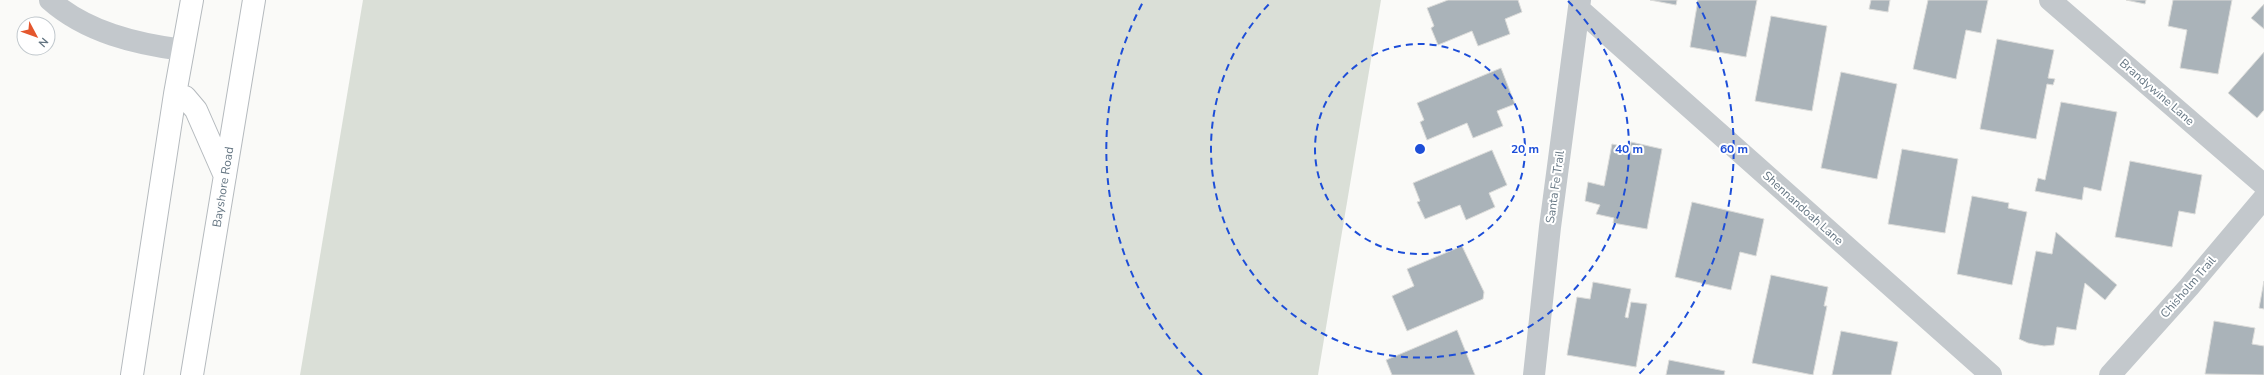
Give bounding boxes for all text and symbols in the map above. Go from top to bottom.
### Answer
north arrow [16,16,56,56]
text: N [35,34,52,50]
street label: Brandywine Lane [2116,55,2198,129]
text: 20 m [1511,141,1539,157]
text: 40 m [1615,141,1643,157]
text: 60 m [1720,141,1748,157]
centre of rings [1413,142,1427,156]
street label: Bayshore Road [209,146,237,228]
street label: Santa Fe Trail [1542,149,1568,224]
street label: Shennandoah Lane [1759,167,1847,249]
street label: Chisholm Trail [2157,252,2220,321]

